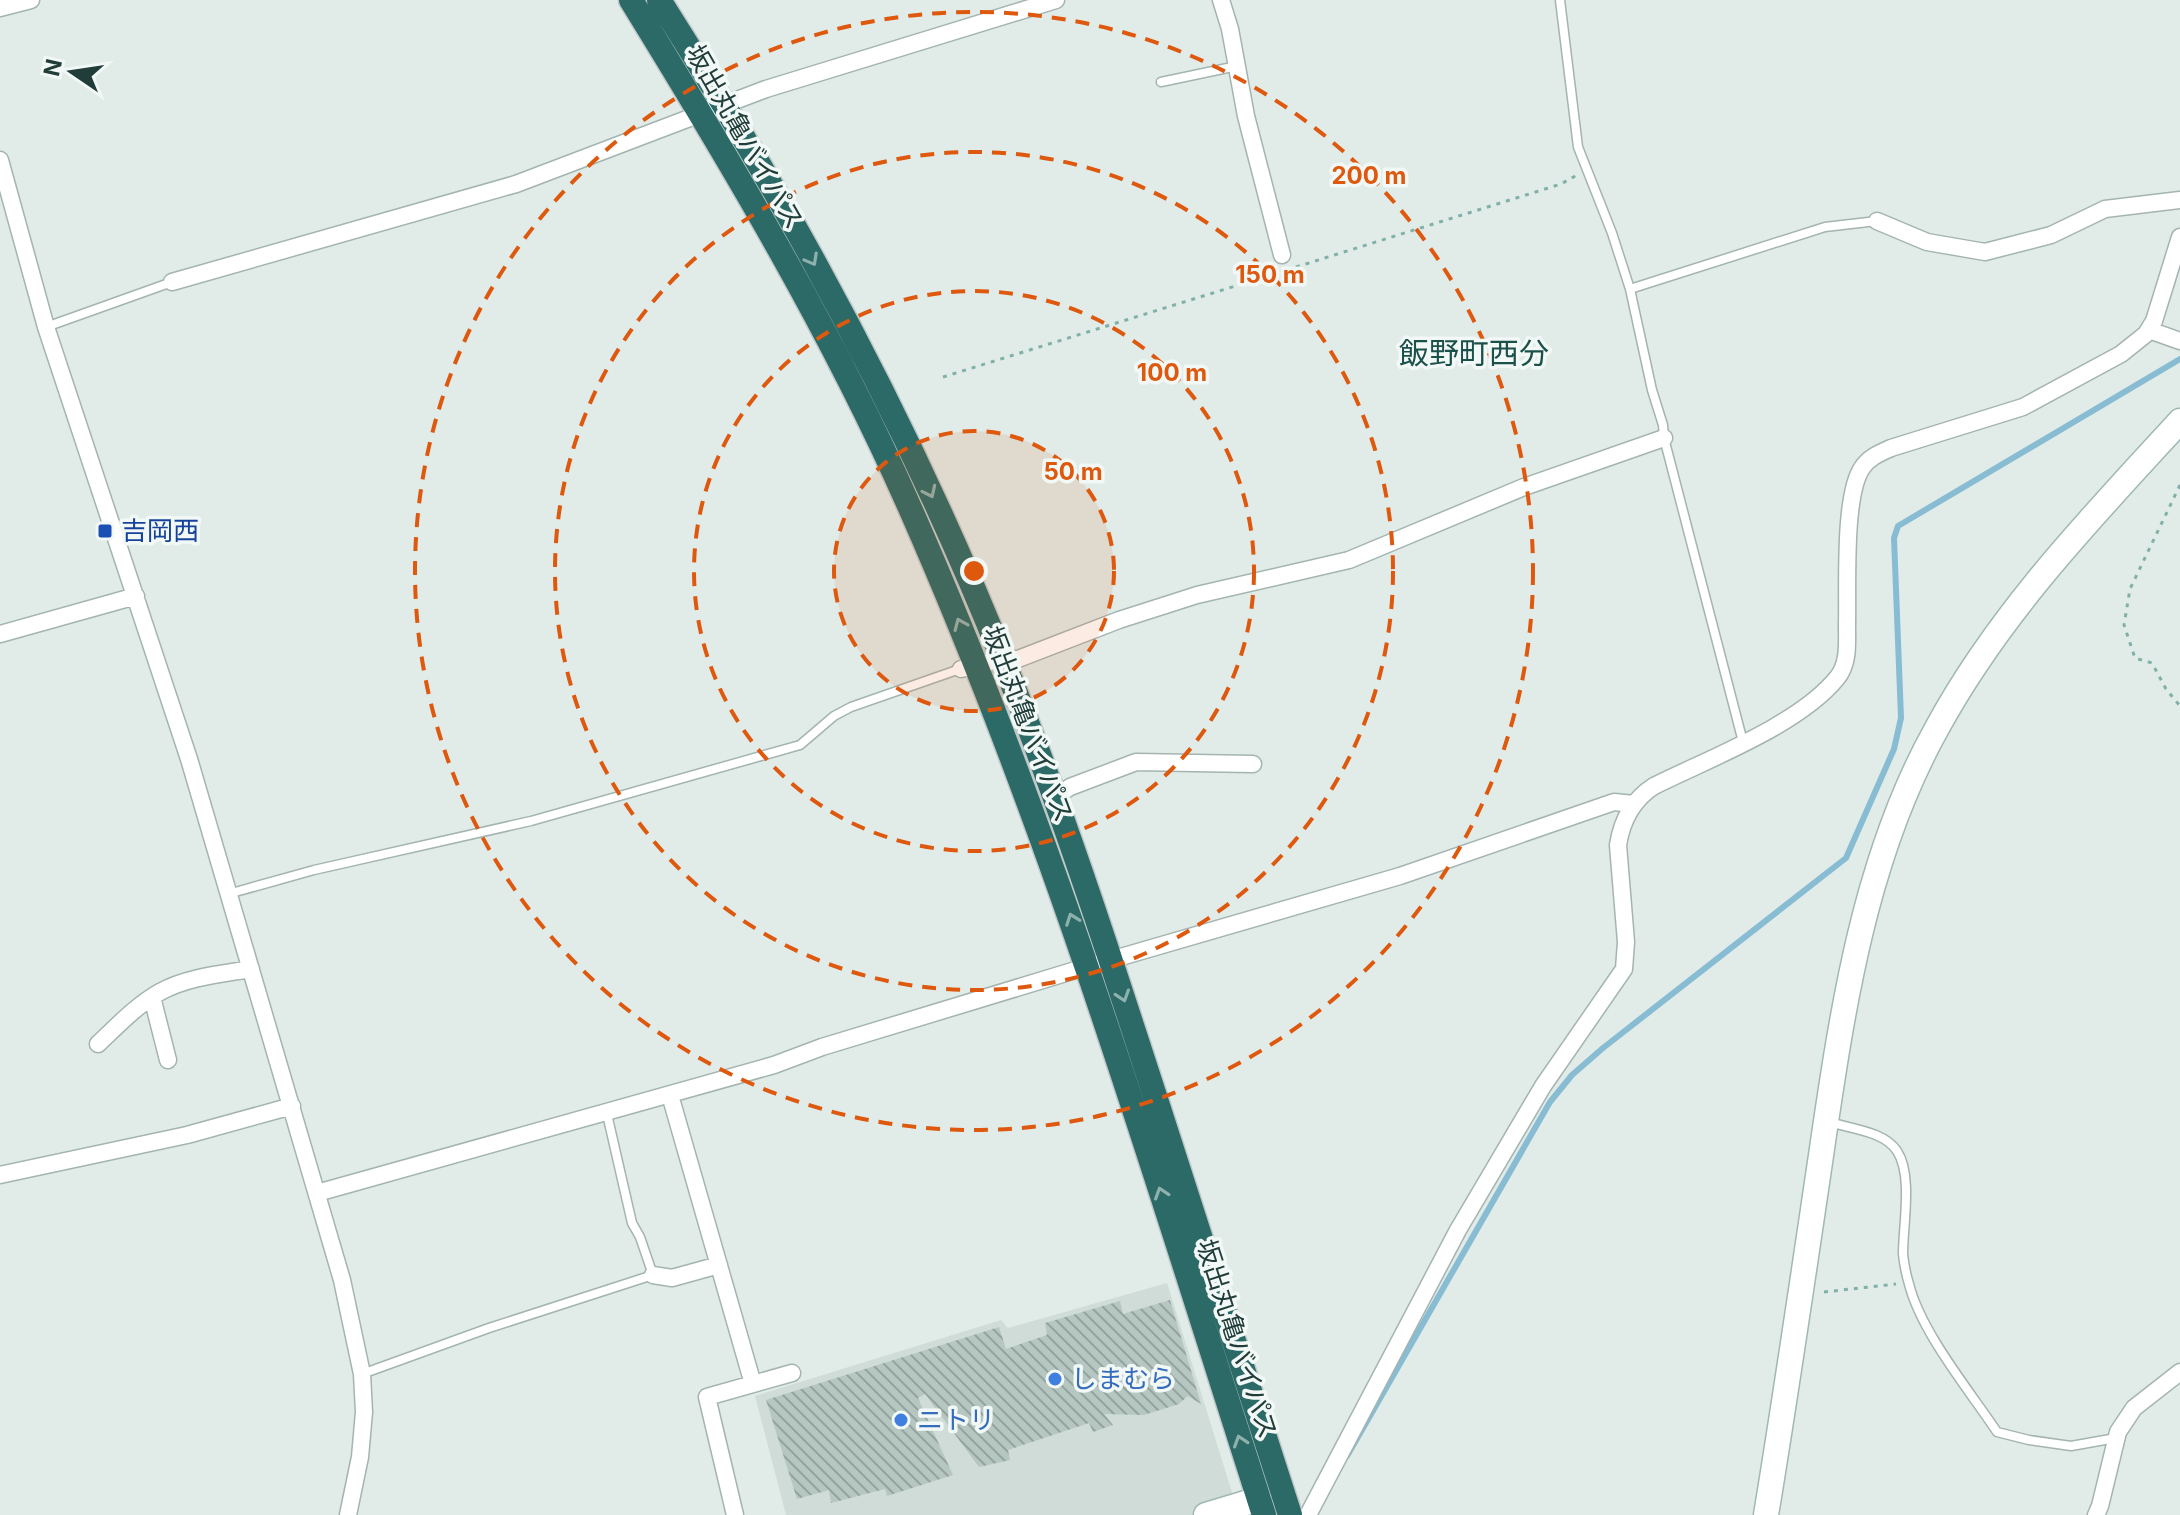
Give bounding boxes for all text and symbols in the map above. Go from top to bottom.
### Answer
north arrow [32,32,112,112]
street label: 坂出丸亀バイパス [680,39,811,234]
text: N [38,56,67,79]
text: 200 m [1331,161,1407,190]
one-way arrow [803,252,818,266]
text: 150 m [1235,260,1305,289]
district label: 飯野町西分 [1399,335,1549,371]
text: 100 m [1137,358,1207,387]
text: 50 m [1043,457,1103,486]
one-way arrow [920,484,936,498]
place label: 吉岡西 [121,515,199,546]
marker: 吉岡西 [96,522,114,540]
centre of rings [960,557,988,585]
one-way arrow [953,618,969,632]
street label: 坂出丸亀バイパス [977,621,1080,826]
one-way arrow [1065,913,1081,927]
one-way arrow [1113,988,1129,1002]
one-way arrow [1154,1187,1170,1200]
street label: 坂出丸亀バイパス [1191,1235,1284,1442]
place label: しまむら [1071,1363,1175,1394]
marker: しまむら [1046,1370,1064,1388]
place label: ニトリ [917,1404,995,1435]
marker: ニトリ [892,1411,910,1429]
one-way arrow [1233,1434,1249,1448]

